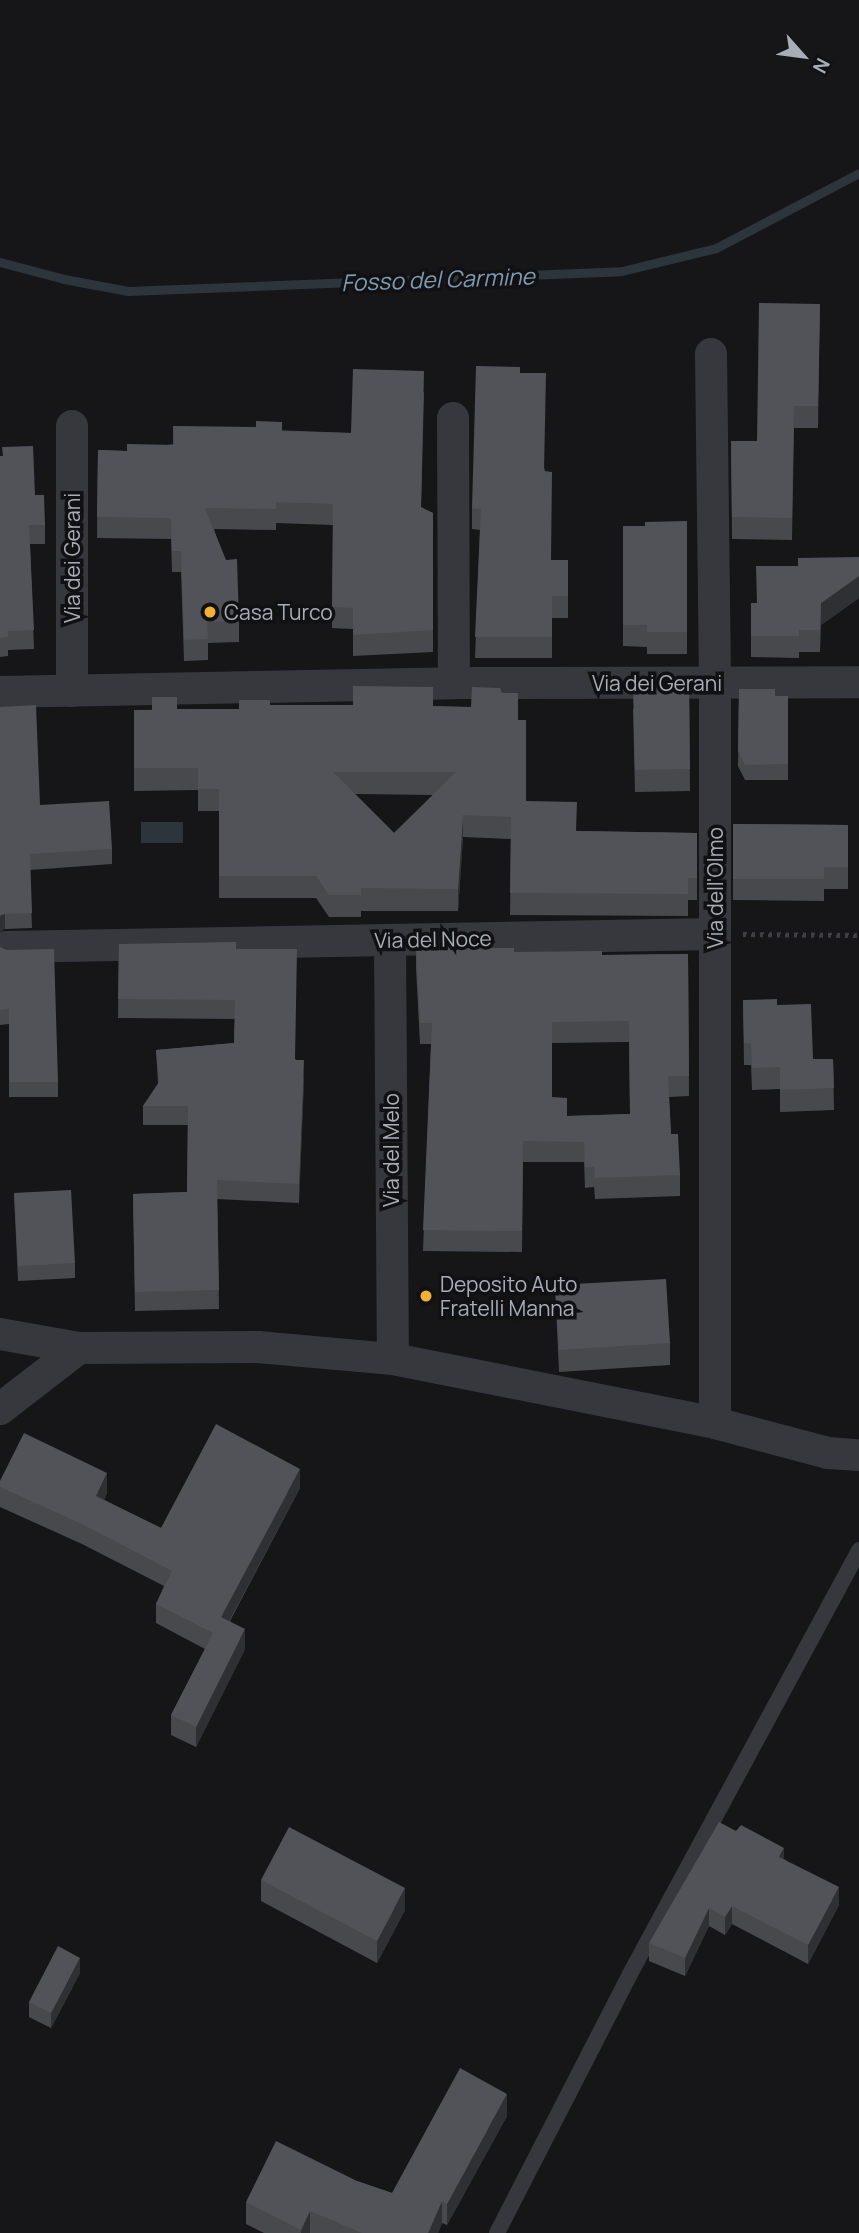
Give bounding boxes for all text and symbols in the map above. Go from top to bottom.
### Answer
north arrow [768,21,838,91]
text: N [807,54,836,78]
water label: Fosso del Carmine [341,262,535,296]
street label: Via dei Gerani [59,493,85,623]
place label: Casa Turco [224,599,333,625]
marker: Casa Turco [202,604,218,620]
street label: Via dei Gerani [592,670,722,696]
street label: Via dell'Olmo [702,827,728,949]
street label: Via del Noce [374,925,492,953]
street label: Via del Melo [378,1093,404,1207]
place label: Deposito Auto Fratelli Manna [440,1271,578,1321]
marker: Deposito Auto Fratelli Manna [418,1288,434,1304]

